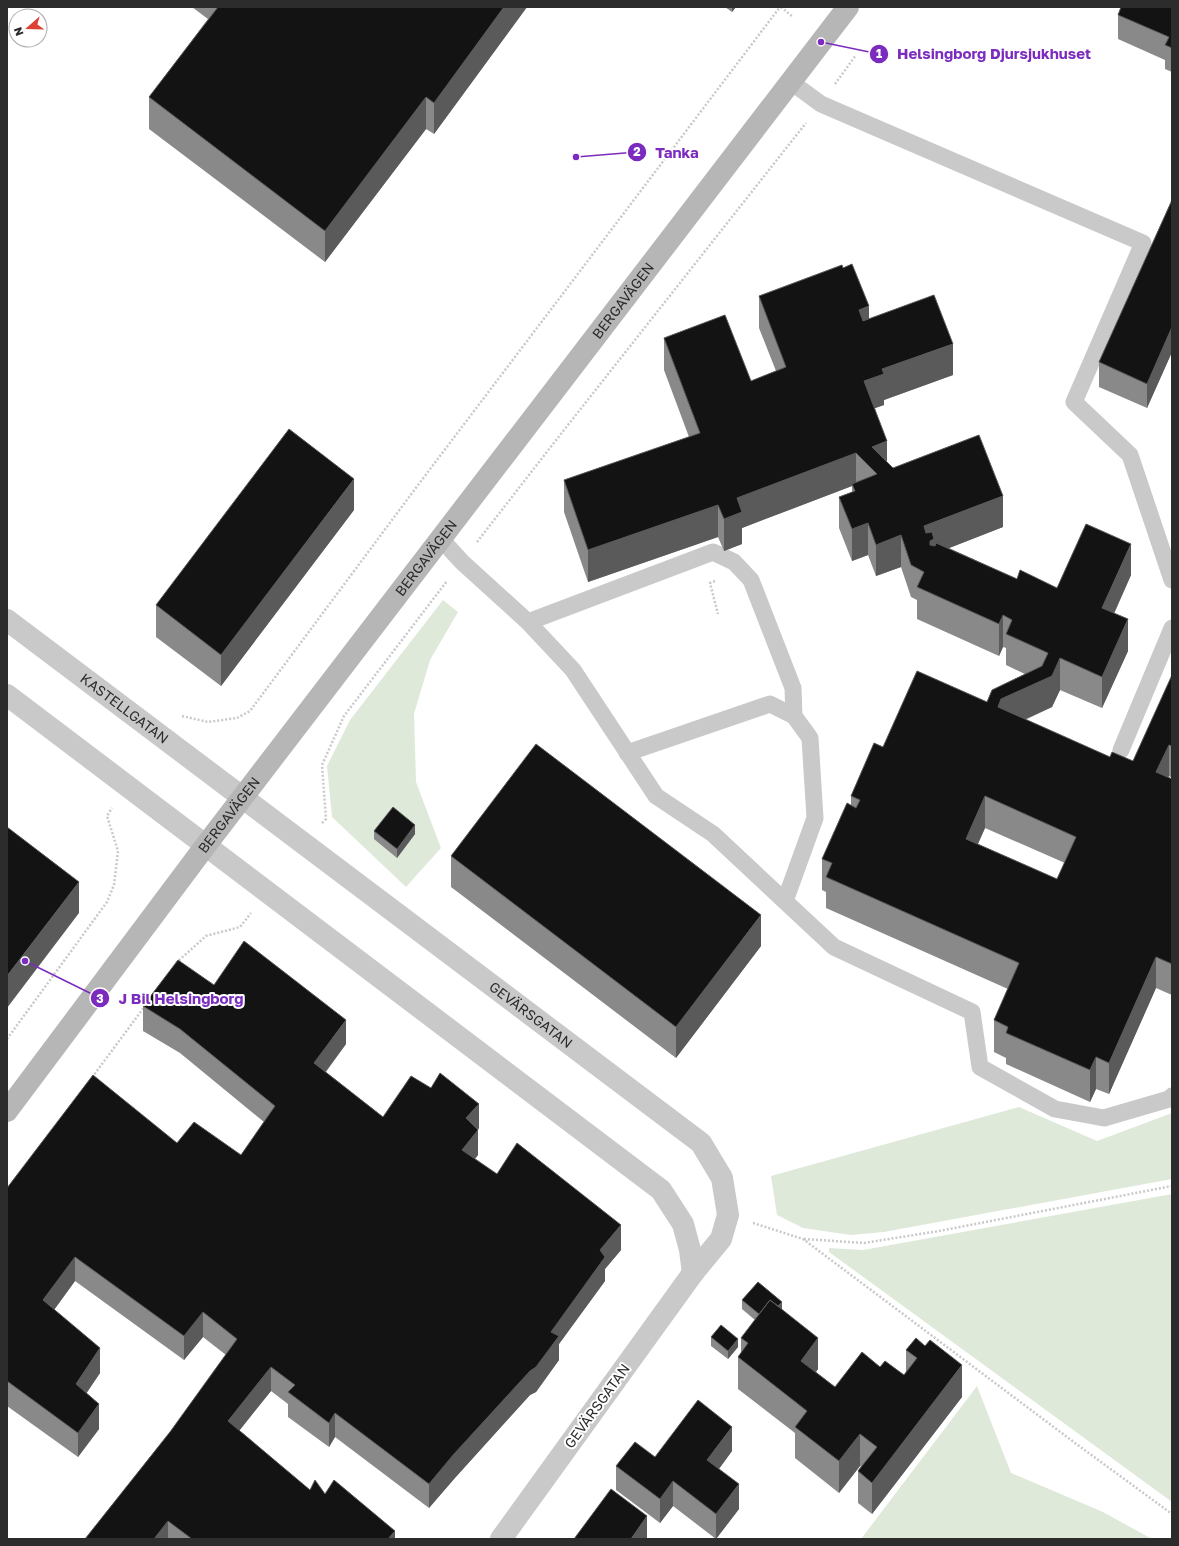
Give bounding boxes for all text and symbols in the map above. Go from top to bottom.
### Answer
north arrow [8,8,48,48]
text: N [11,25,26,38]
callout: Helsingborg Djursjukhuset [869,40,1099,67]
text: Helsingborg Djursjukhuset [897,44,1091,62]
text: 1 [876,46,882,61]
callout: Tanka [627,139,706,166]
text: Tanka [655,143,699,161]
text: 2 [633,144,641,159]
street label: BERGAVÄGEN [588,259,657,342]
street label: BERGAVÄGEN [391,516,460,599]
street label: KASTELLGATAN [77,669,172,747]
street label: BERGAVÄGEN [194,773,263,856]
street label: GEVÄRSGATAN [486,978,576,1051]
callout: J Bil Helsingborg [90,985,251,1012]
text: J Bil Helsingborg [119,989,243,1007]
text: 3 [96,991,104,1006]
street label: GEVÄRSGATAN [560,1360,633,1451]

